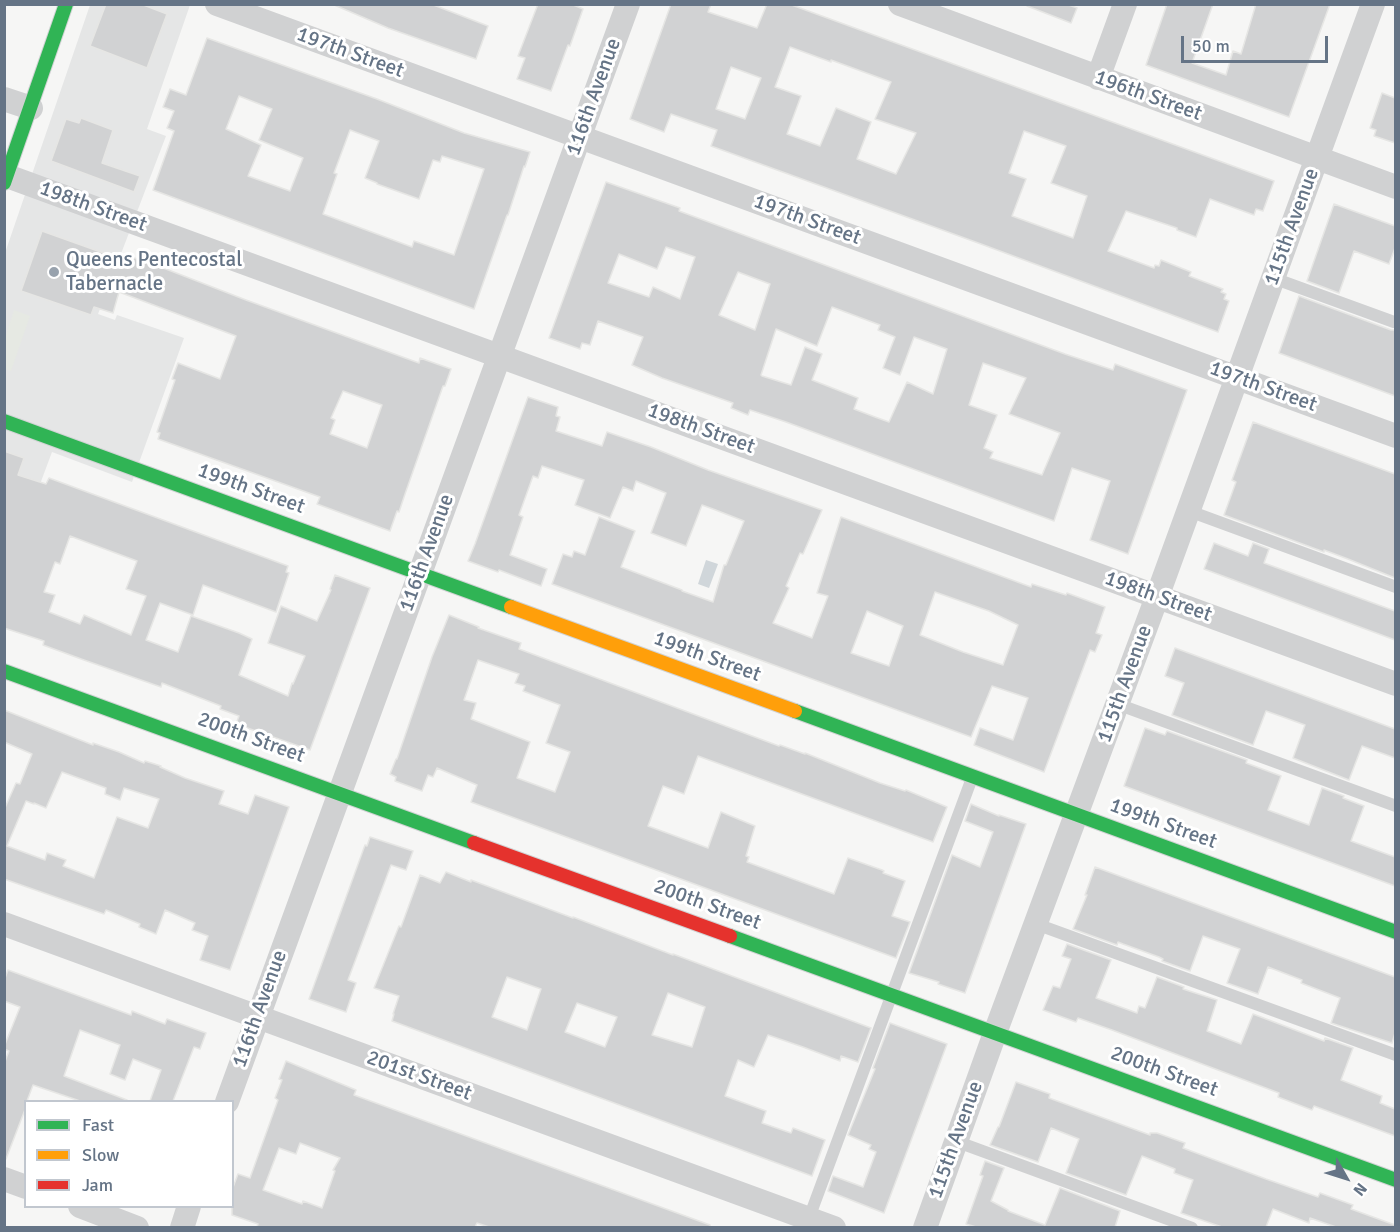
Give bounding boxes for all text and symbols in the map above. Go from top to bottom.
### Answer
street label: 197th Street [293,22,407,84]
scale bar [1184,24,1331,62]
street label: 116th Avenue [561,35,627,159]
text: 50 m [1192,35,1230,57]
street label: 196th Street [1091,65,1205,127]
street label: 115th Avenue [1259,165,1325,289]
street label: 198th Street [36,176,150,238]
street label: 197th Street [750,189,864,251]
place label: Queens Pentecostal Tabernacle [66,247,242,297]
marker: Queens Pentecostal Tabernacle [47,265,61,279]
street label: 197th Street [1206,356,1320,418]
street label: 198th Street [644,398,758,460]
street label: 199th Street [194,458,308,520]
street label: 116th Avenue [394,491,460,615]
street label: 198th Street [1101,566,1215,628]
street label: 115th Avenue [1092,622,1158,746]
street label: 199th Street [650,626,764,688]
street label: 200th Street [194,707,308,769]
street label: 199th Street [1106,793,1220,855]
street label: 200th Street [650,874,764,936]
street label: 116th Avenue [227,947,293,1071]
street label: 200th Street [1107,1041,1221,1103]
street label: 201st Street [363,1045,475,1107]
street label: 115th Avenue [923,1078,989,1202]
legend [24,1100,234,1208]
text: Fast [82,1114,114,1136]
text: Slow [82,1144,119,1166]
north arrow [1316,1148,1376,1208]
text: Jam [82,1174,113,1196]
text: N [1349,1179,1371,1200]

